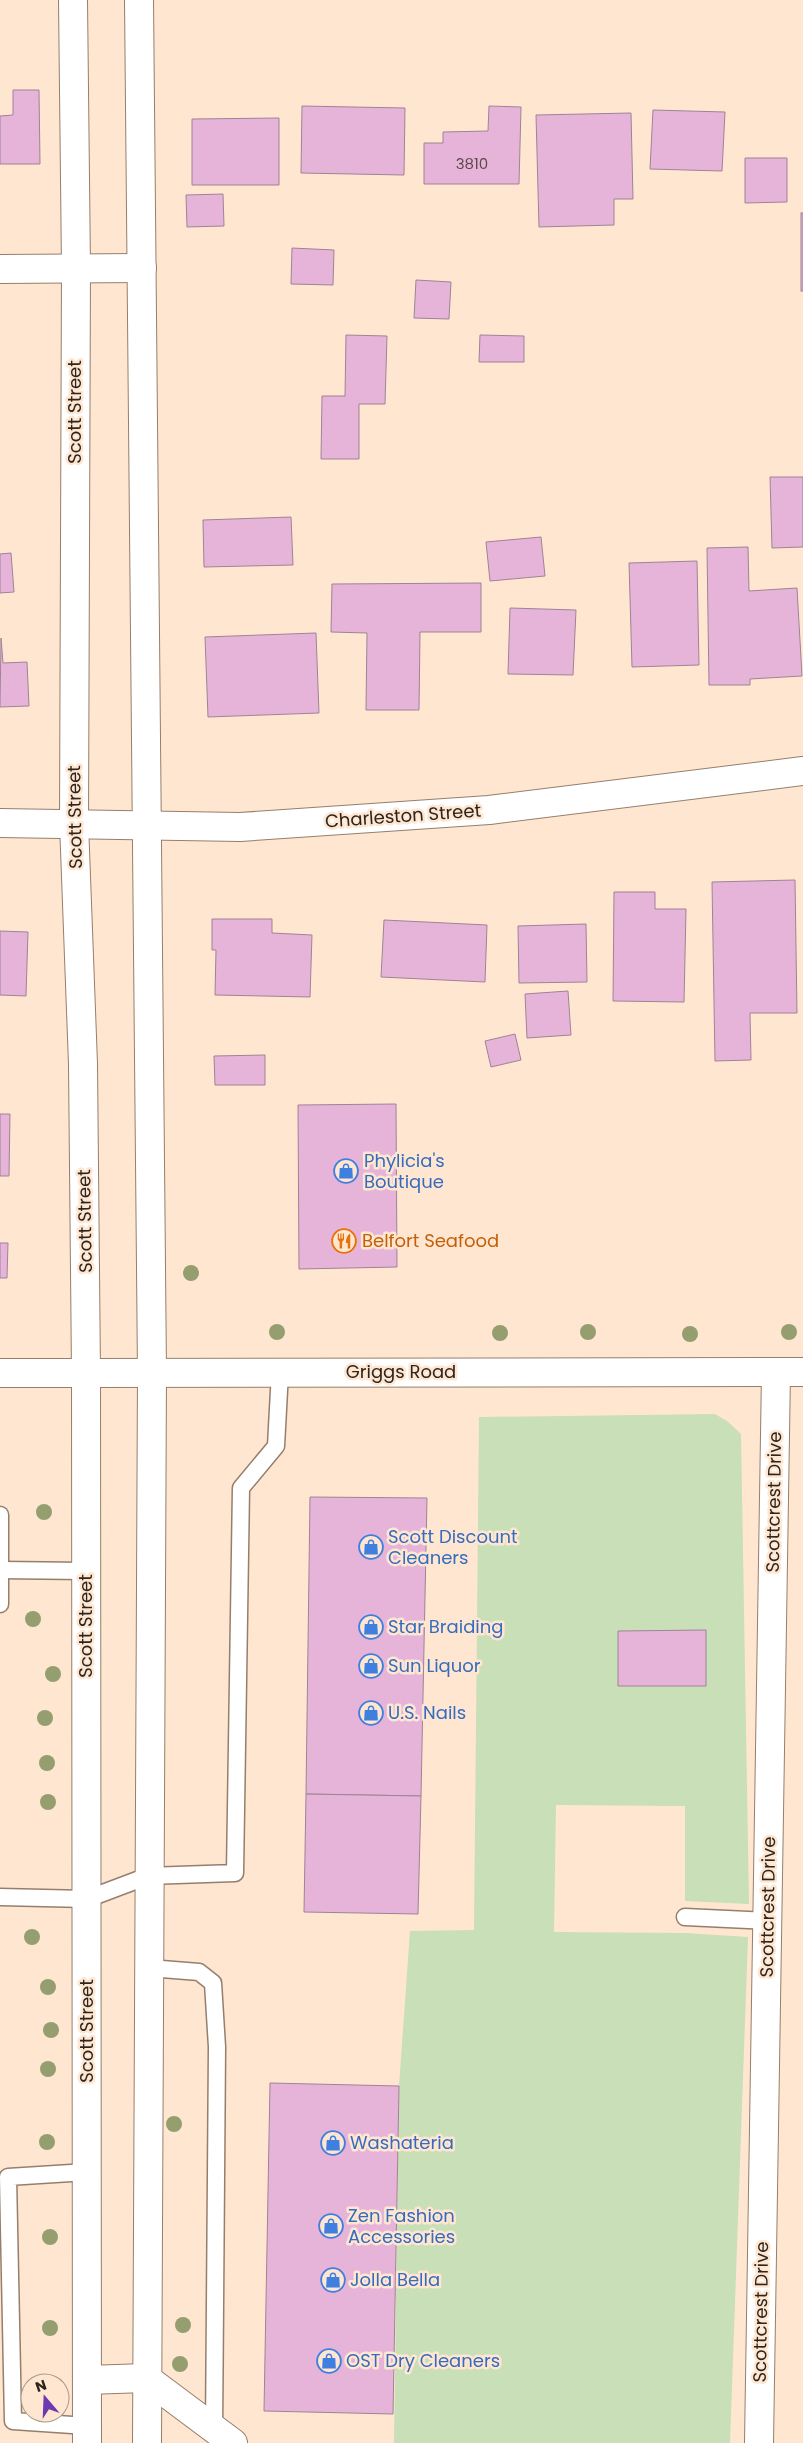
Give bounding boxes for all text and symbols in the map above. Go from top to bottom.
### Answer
house number: 3810 [456,153,488,174]
street label: Scott Street [62,360,87,464]
street label: Scott Street [61,765,88,869]
street label: Charleston Street [324,798,482,833]
place label: Phylicia's Boutique [364,1148,445,1194]
shop icon: Phylicia's Boutique [333,1158,359,1184]
street label: Scott Street [71,1169,98,1273]
restaurant icon: Belfort Seafood [331,1228,357,1254]
place label: Belfort Seafood [362,1228,499,1253]
street label: Griggs Road [346,1359,456,1384]
street label: Scottcrest Drive [760,1431,787,1573]
place label: Scott Discount Cleaners [388,1524,518,1570]
shop icon: Scott Discount Cleaners [358,1534,384,1560]
street label: Scott Street [73,1574,98,1678]
shop icon: Star Braiding [358,1614,384,1640]
place label: Star Braiding [388,1614,503,1639]
shop icon: Sun Liquor [358,1653,384,1679]
place label: Sun Liquor [388,1653,481,1678]
shop icon: U.S. Nails [358,1700,384,1726]
place label: U.S. Nails [388,1700,466,1725]
street label: Scottcrest Drive [754,1836,781,1978]
street label: Scott Street [74,1979,99,2083]
shop icon: Washateria [320,2130,346,2156]
place label: Washateria [350,2130,454,2155]
place label: Zen Fashion Accessories [348,2203,455,2249]
shop icon: Zen Fashion Accessories [318,2213,344,2239]
street label: Scottcrest Drive [747,2241,774,2383]
shop icon: Jolla Bella [320,2267,346,2293]
place label: Jolla Bella [350,2267,440,2292]
shop icon: OST Dry Cleaners [316,2348,342,2374]
place label: OST Dry Cleaners [346,2348,500,2373]
north arrow [20,2373,70,2423]
text: N [33,2375,49,2397]

